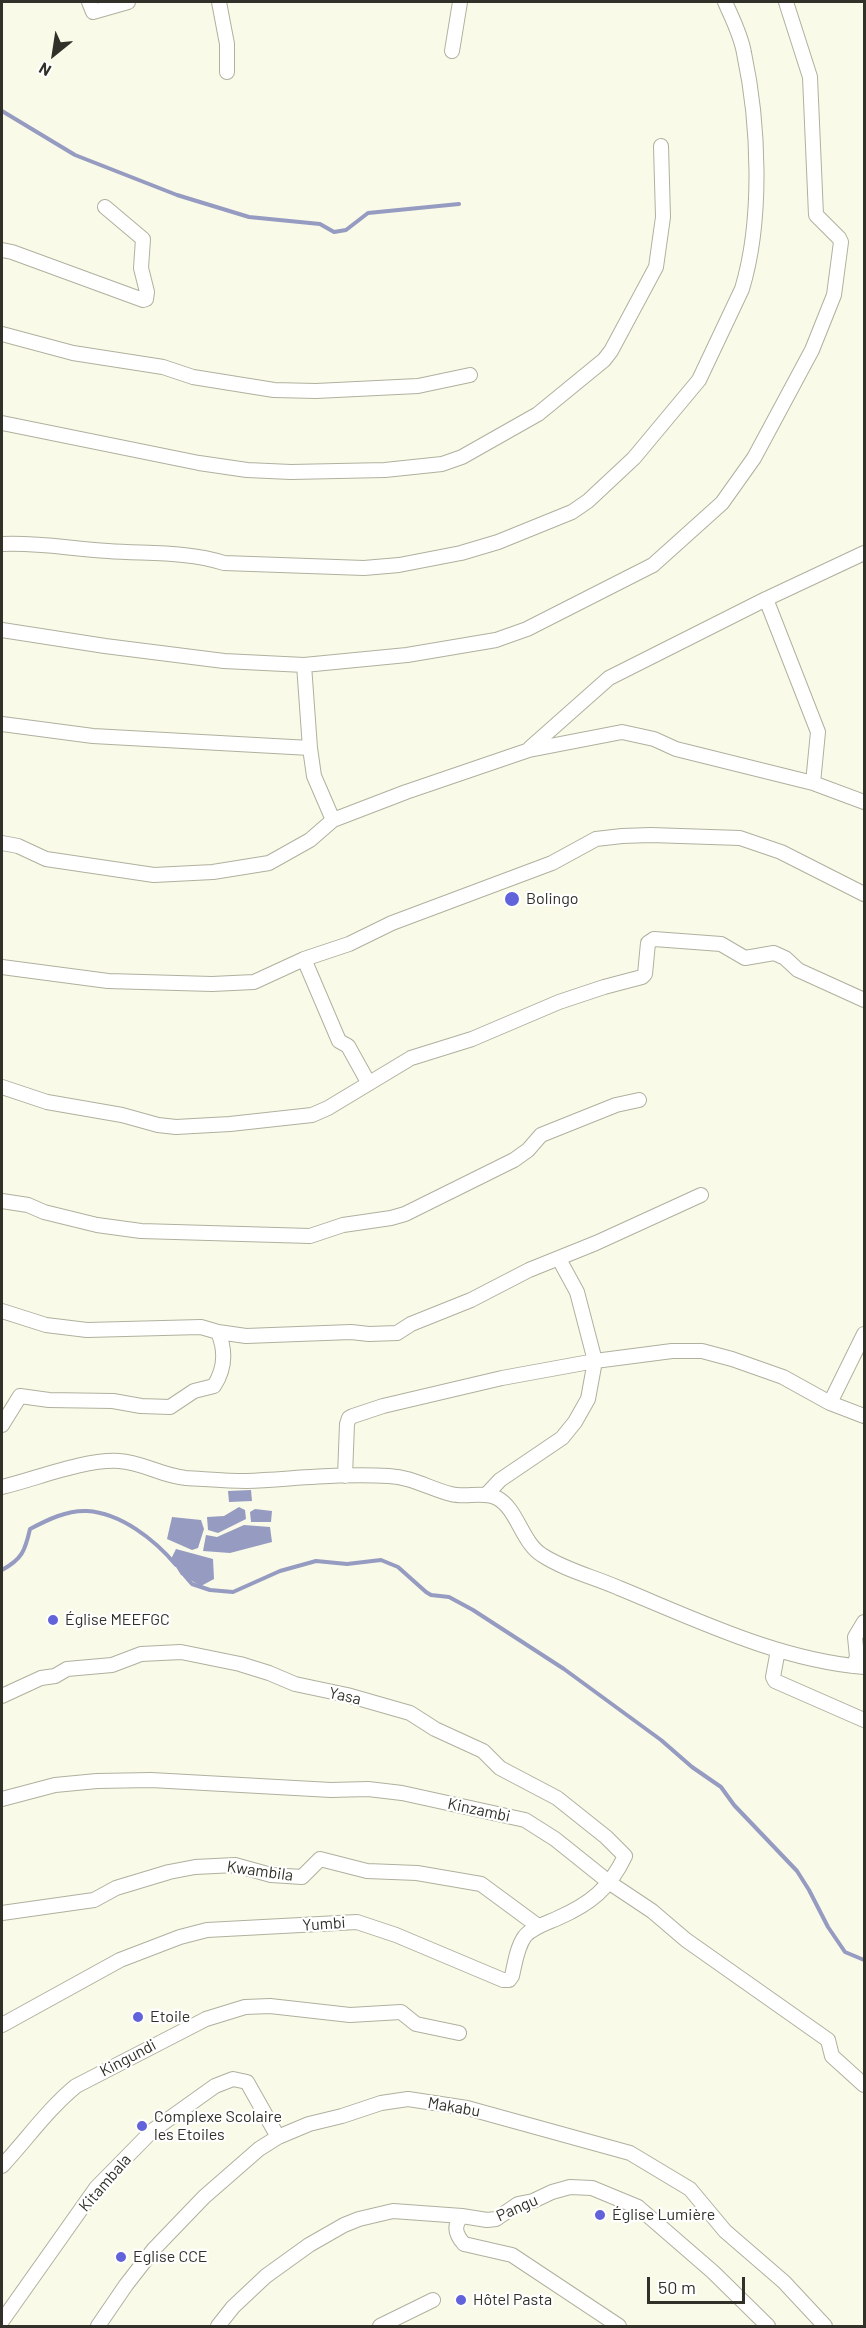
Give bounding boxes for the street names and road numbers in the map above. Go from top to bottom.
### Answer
street label: Yasa [327,1683,363,1709]
street label: Kinzambi [446,1794,512,1826]
street label: Kwambila [226,1857,294,1885]
street label: Yumbi [302,1913,346,1935]
street label: Kingundi [97,2035,159,2081]
street label: Makabu [426,2093,482,2121]
street label: Kitambala [75,2150,135,2216]
street label: Pangu [493,2190,541,2226]

